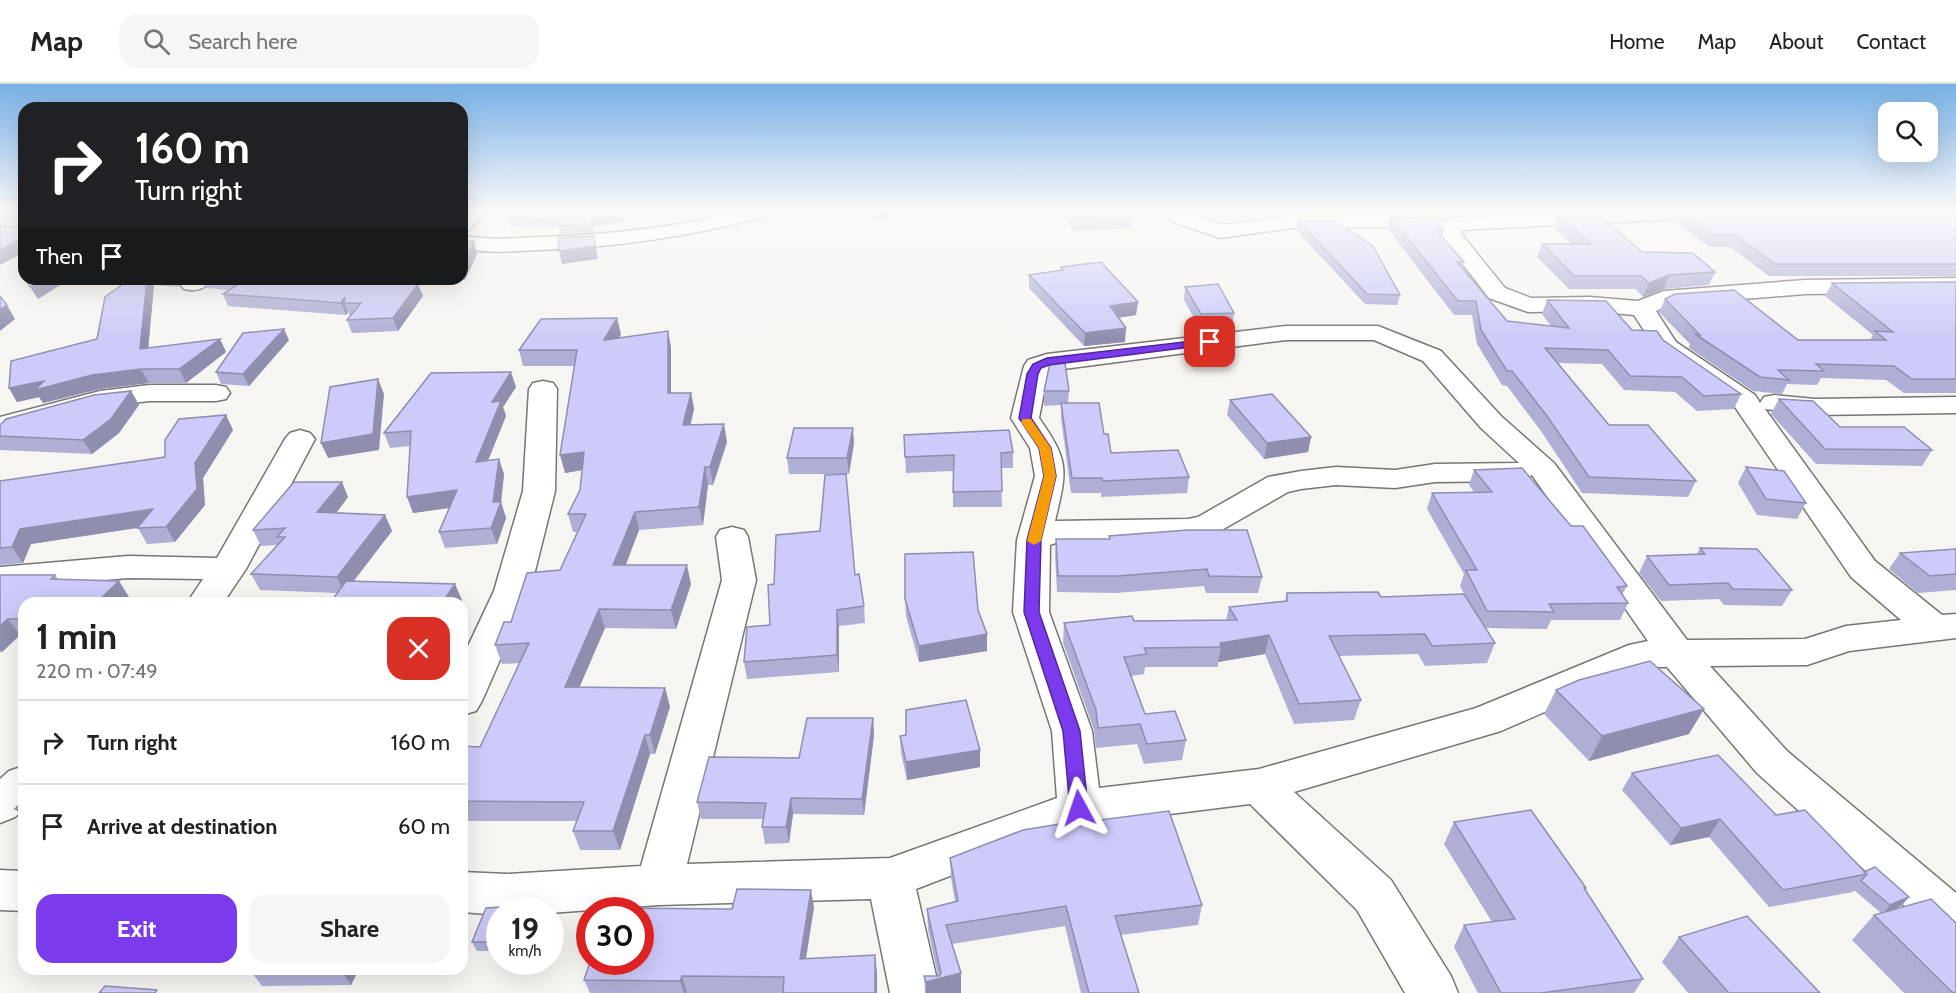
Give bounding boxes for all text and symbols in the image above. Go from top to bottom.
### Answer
search box [119,14,539,68]
text: Map [30,24,83,58]
icon: search [140,25,173,58]
text: Search here [188,28,297,55]
text: Home [1609,29,1665,54]
text: Map [1698,29,1736,54]
text: About [1769,29,1823,54]
text: Contact [1856,29,1926,54]
map controls [1878,102,1938,162]
button: search [1878,102,1938,162]
text: 160 m [135,122,250,174]
icon: right [36,126,114,204]
text: Turn right [135,174,242,207]
icon: arrive [95,240,128,273]
text: Then [36,243,83,270]
pin [1184,316,1235,367]
icon: arrive [1193,325,1226,358]
text: 1 min [36,614,117,658]
button: close [387,617,450,680]
text: 220 m · 07:49 [36,659,158,683]
icon: right [36,726,69,759]
text: Turn right [87,729,177,756]
text: 160 m [391,729,450,756]
position arrow [1047,776,1111,840]
icon: arrive [36,810,69,843]
text: Arrive at destination [87,813,277,840]
text: 60 m [398,813,450,840]
button: Exit [36,894,237,963]
button: Share [249,894,450,963]
speed limit sign: 30 [576,897,654,975]
text: 19 [511,910,539,947]
text: km/h [509,942,541,960]

